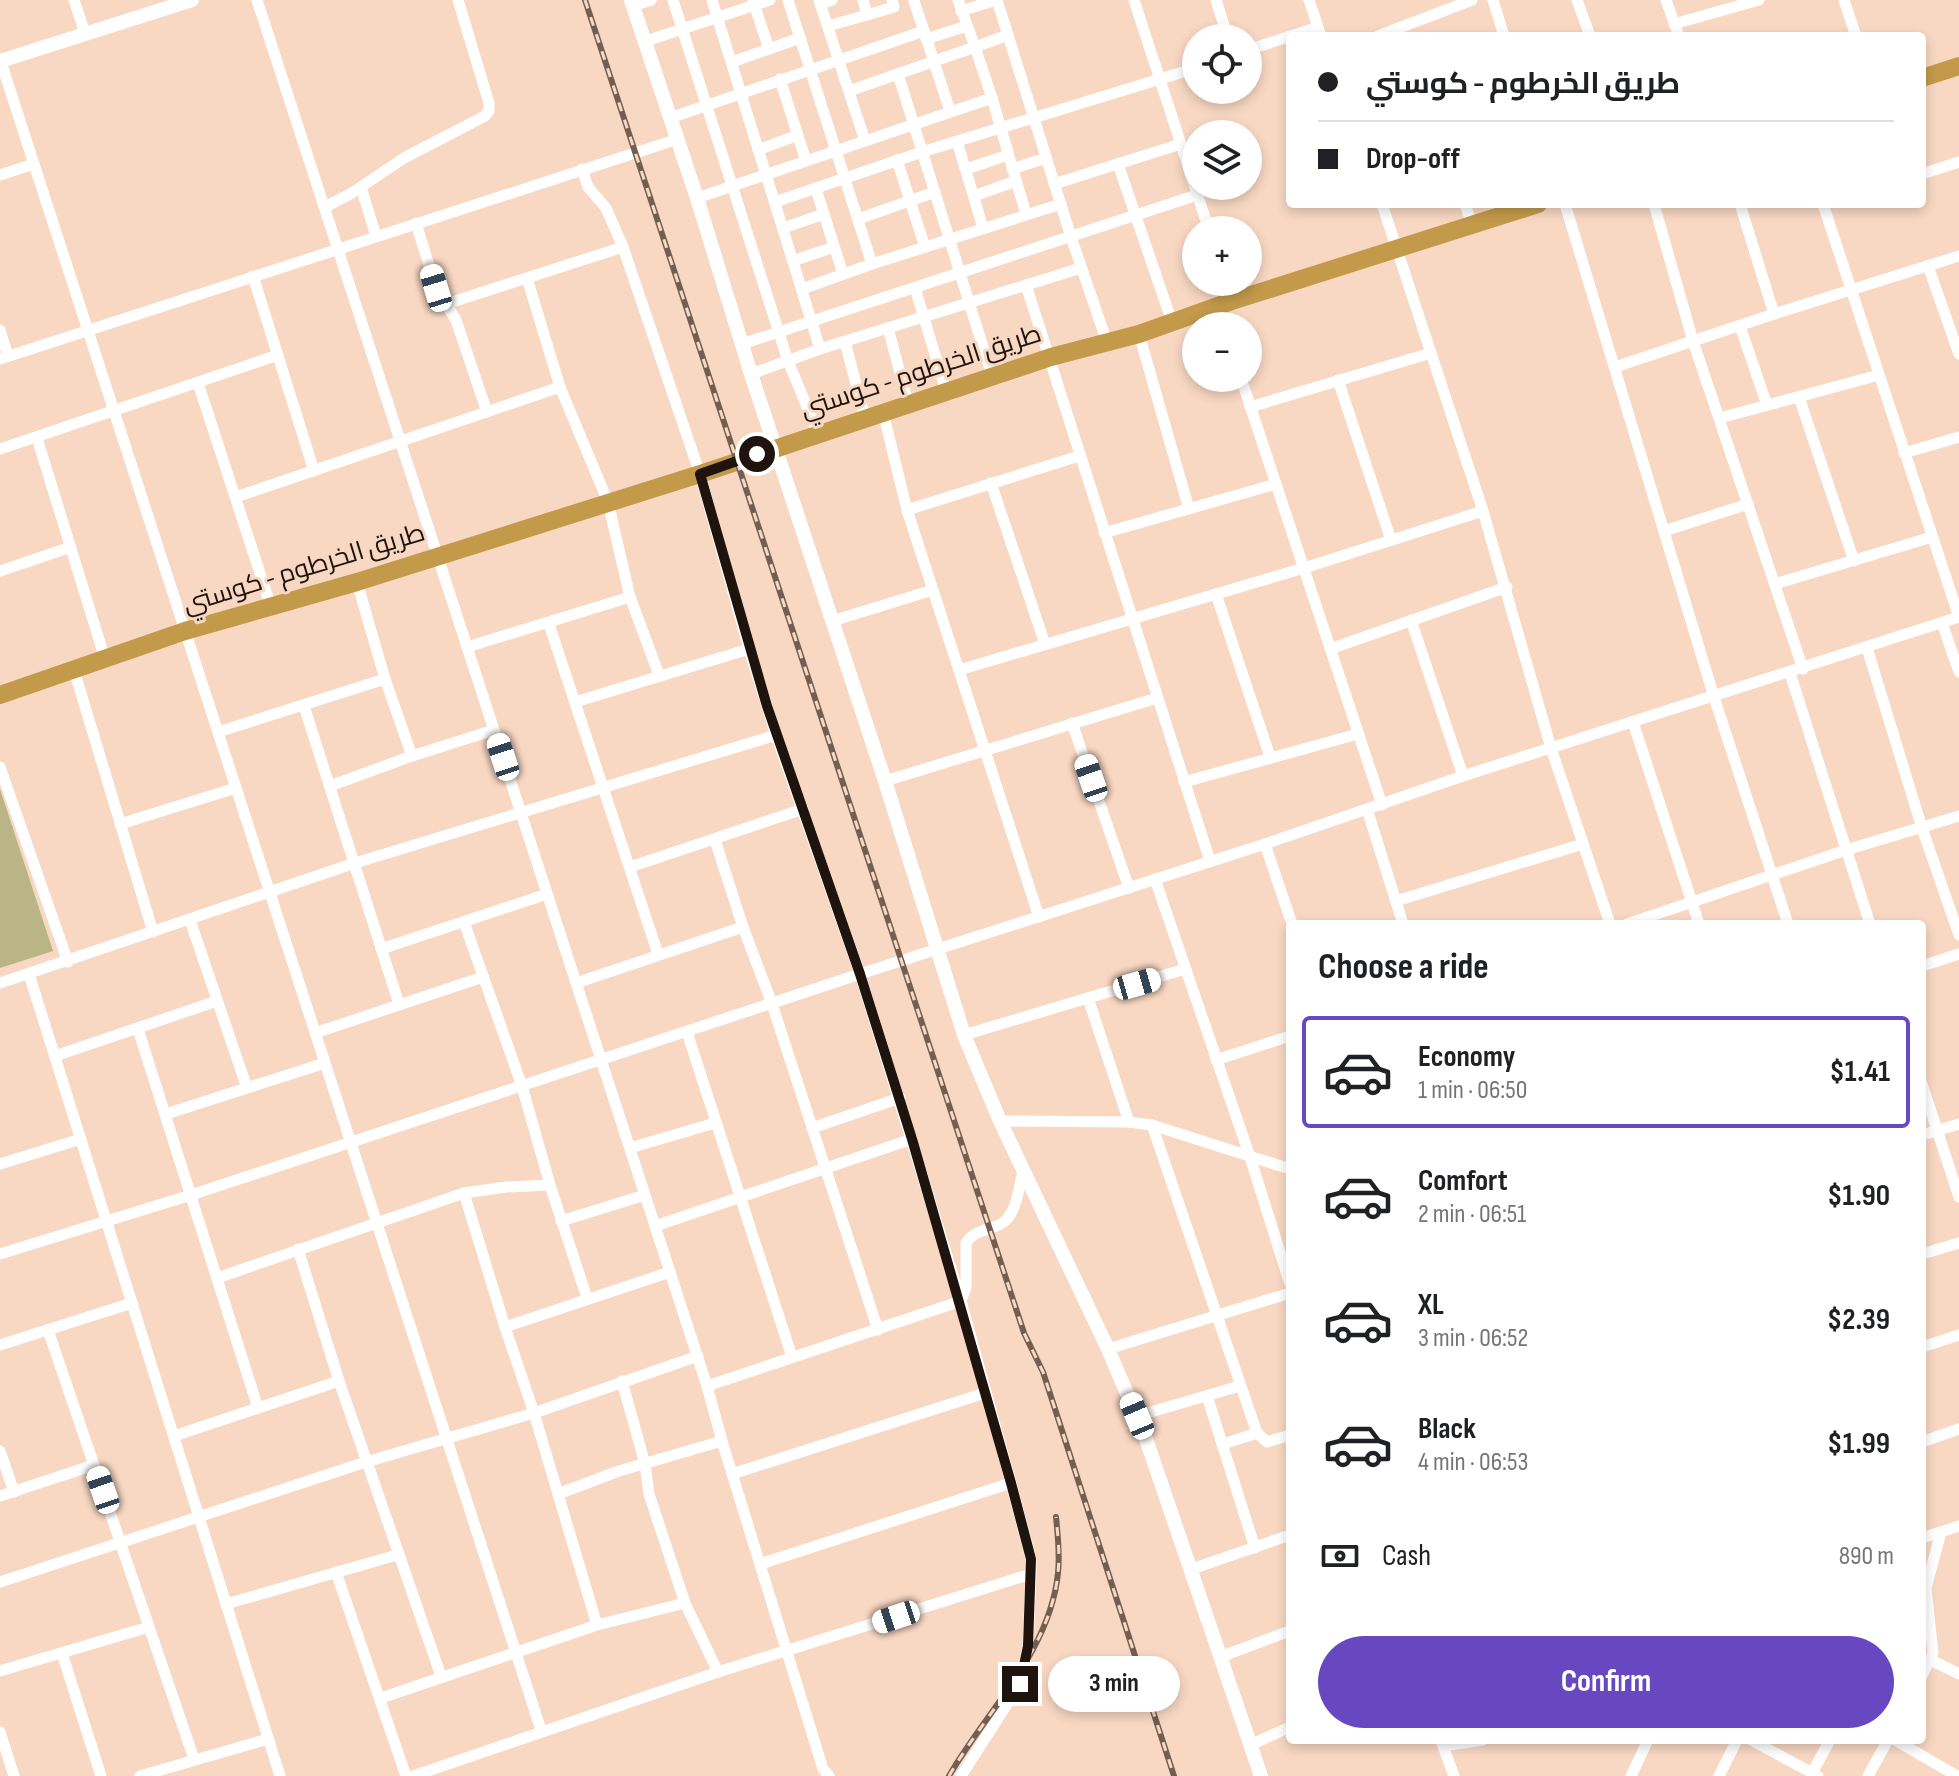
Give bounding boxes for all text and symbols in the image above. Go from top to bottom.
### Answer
map controls [1182,24,1262,392]
button: locate [1182,24,1262,104]
text: طريق الخرطوم - كوستي [1366,66,1680,102]
button: layers [1182,120,1262,200]
text: Drop-off [1366,141,1460,177]
button: + [1182,216,1262,296]
car [418,262,454,314]
button: − [1182,312,1262,392]
street label: طريق الخرطوم - كوستي [797,318,1047,429]
route start [739,436,775,472]
street label: طريق الخرطوم - كوستي [179,517,430,624]
car [484,730,522,784]
car [1072,751,1110,805]
text: Choose a ride [1318,946,1489,989]
car [1111,966,1163,1002]
icon: car [1322,1036,1394,1108]
text: Economy [1418,1039,1515,1075]
text: $1.41 [1829,1054,1890,1090]
text: 1 min · 06:50 [1418,1075,1527,1106]
icon: car [1322,1160,1394,1232]
text: Comfort [1418,1163,1508,1199]
text: $1.90 [1827,1178,1890,1214]
text: 2 min · 06:51 [1418,1199,1526,1230]
icon: car [1322,1284,1394,1356]
text: XL [1418,1287,1444,1323]
text: $2.39 [1827,1302,1890,1338]
text: 3 min · 06:52 [1418,1323,1528,1354]
car [1117,1389,1157,1443]
icon: car [1322,1408,1394,1480]
text: Black [1418,1411,1476,1447]
text: $1.99 [1827,1426,1890,1462]
text: 4 min · 06:53 [1418,1447,1528,1478]
car [84,1463,122,1517]
icon: cash [1318,1534,1362,1578]
text: Cash [1382,1538,1431,1574]
text: 890 m [1839,1541,1894,1572]
car [869,1598,923,1636]
button: Confirm [1318,1636,1894,1728]
callout: 3 min [1048,1656,1180,1712]
route end [1002,1666,1038,1702]
text: 3 min [1089,1668,1139,1699]

